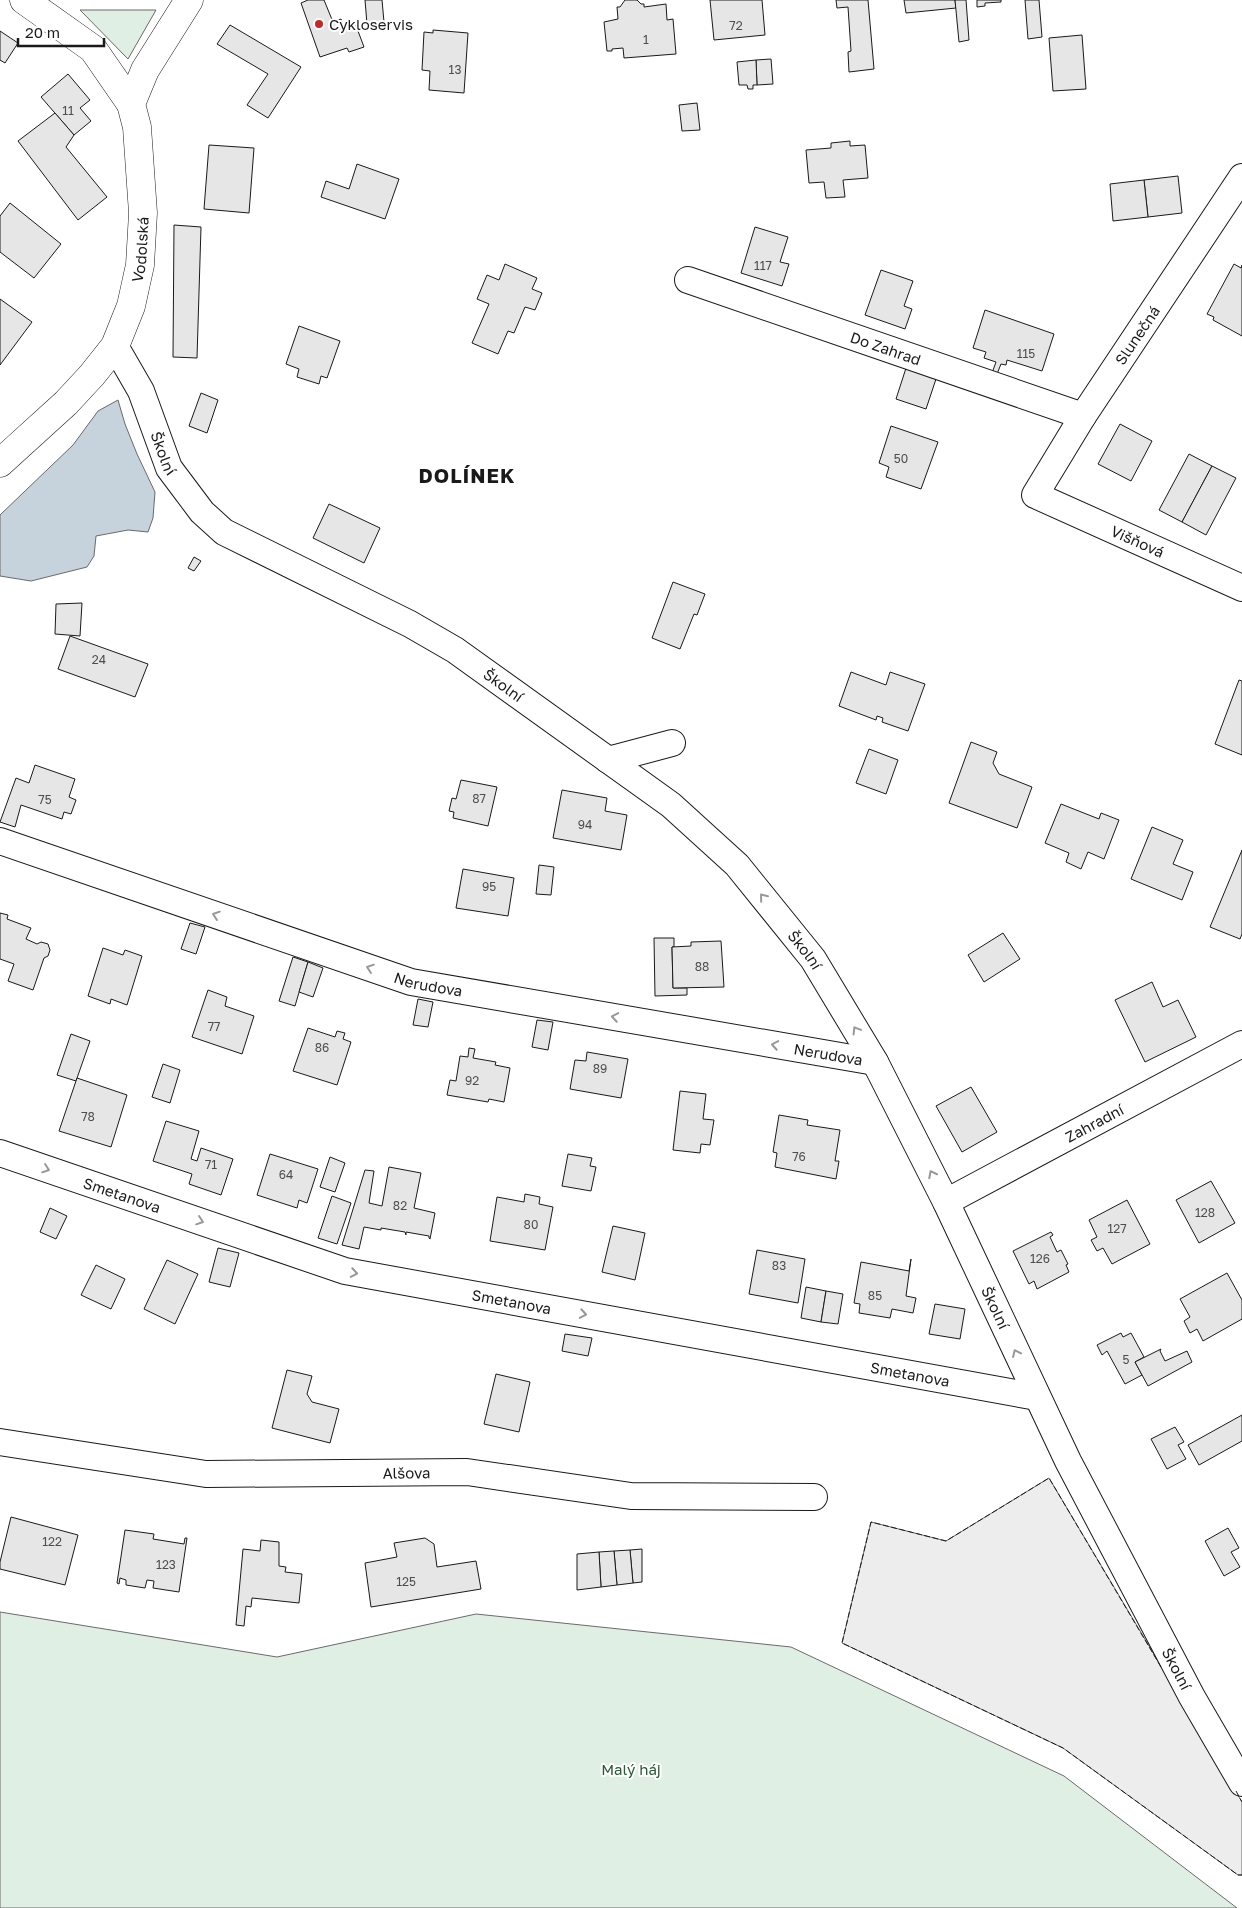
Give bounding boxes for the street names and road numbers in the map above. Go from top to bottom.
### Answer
street label: Vodolská [127,216,152,284]
street label: Slunečná [1111,302,1163,368]
street label: Do Zahrad [848,328,923,369]
street label: Školní [147,429,181,479]
street label: Višňová [1108,521,1167,561]
street label: Školní [480,665,528,706]
street label: Školní [784,927,827,973]
street label: Nerudova [392,968,464,1000]
street label: Nerudova [793,1039,864,1069]
street label: Zahradní [1062,1100,1127,1146]
street label: Smetanova [81,1173,163,1216]
street label: Školní [978,1283,1014,1333]
street label: Smetanova [470,1285,553,1317]
street label: Smetanova [869,1358,951,1390]
street label: Alšova [383,1463,430,1482]
street label: Školní [1159,1644,1196,1693]

